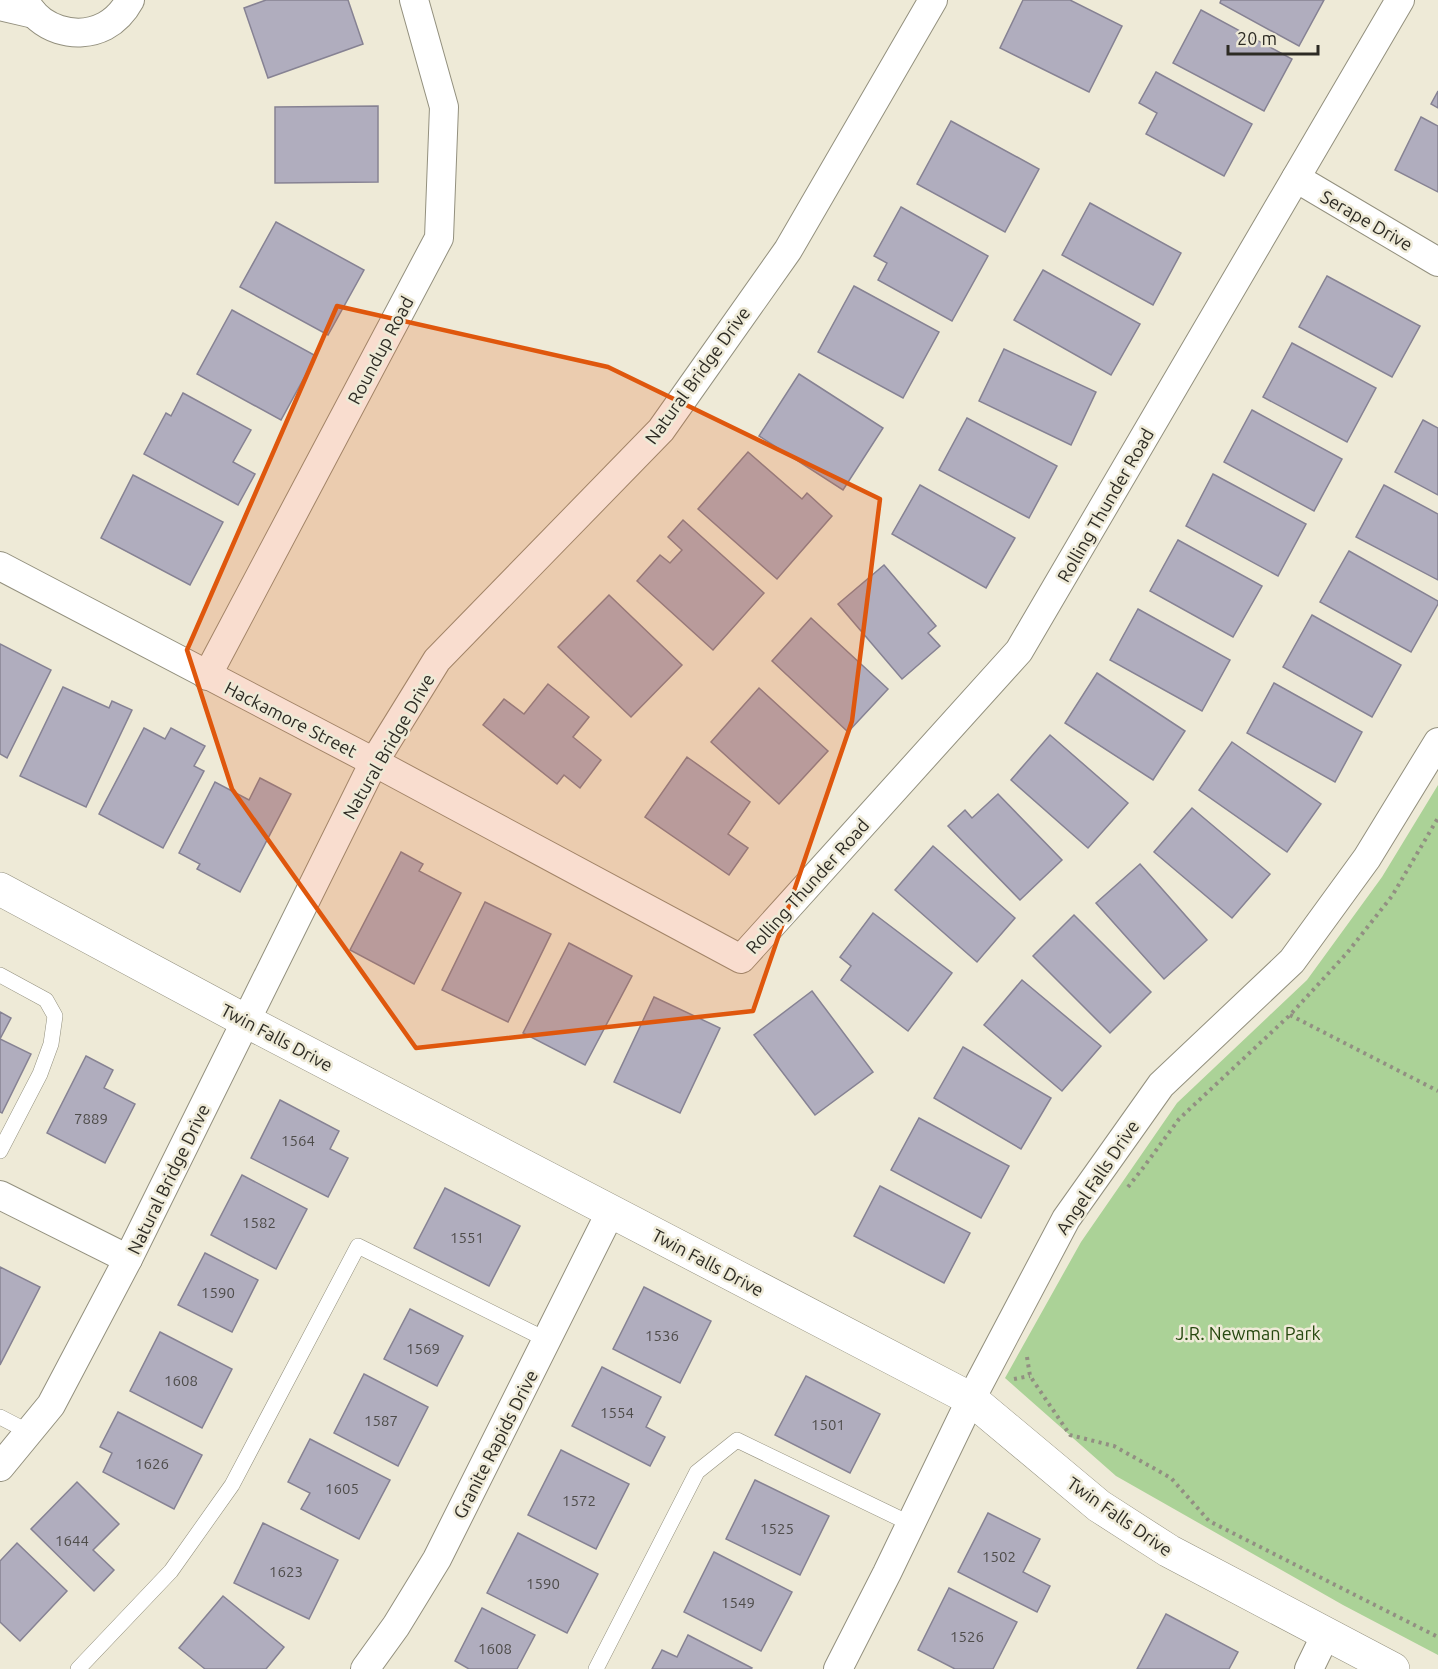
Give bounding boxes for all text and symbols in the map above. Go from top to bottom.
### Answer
scale bar [1228,18,1318,56]
text: 20 m [1237,28,1277,48]
street label: Serape Drive [1318,186,1416,254]
street label: Roundup Road [343,293,417,407]
street label: Natural Bridge Drive [641,303,753,447]
street label: Rolling Thunder Road [1053,425,1157,585]
street label: Natural Bridge Drive [338,670,438,822]
street label: Hackamore Street [222,677,360,761]
street label: Rolling Thunder Road [741,815,873,957]
street label: Twin Falls Drive [218,999,336,1075]
street label: Natural Bridge Drive [123,1101,213,1257]
house number: 7889 [74,1110,108,1127]
street label: Angel Falls Drive [1052,1116,1142,1238]
house number: 1564 [281,1132,315,1149]
house number: 1582 [242,1214,276,1231]
street label: Twin Falls Drive [649,1224,767,1300]
house number: 1551 [450,1229,484,1246]
house number: 1590 [201,1284,235,1301]
park label: J.R. Newman Park [1175,1323,1321,1343]
house number: 1536 [645,1327,679,1344]
house number: 1569 [406,1340,440,1357]
street label: Granite Rapids Drive [449,1366,541,1522]
house number: 1608 [164,1372,198,1389]
house number: 1554 [600,1404,634,1421]
house number: 1587 [364,1412,398,1429]
house number: 1501 [811,1416,845,1433]
house number: 1626 [135,1455,169,1472]
street label: Twin Falls Drive [1064,1472,1176,1560]
house number: 1605 [325,1480,359,1497]
house number: 1572 [562,1492,596,1509]
house number: 1525 [760,1520,794,1537]
house number: 1644 [55,1532,89,1549]
house number: 1502 [982,1548,1016,1565]
house number: 1623 [269,1563,303,1580]
house number: 1590 [526,1575,560,1592]
house number: 1549 [721,1594,755,1611]
house number: 1526 [950,1628,984,1645]
house number: 1608 [478,1640,512,1657]

